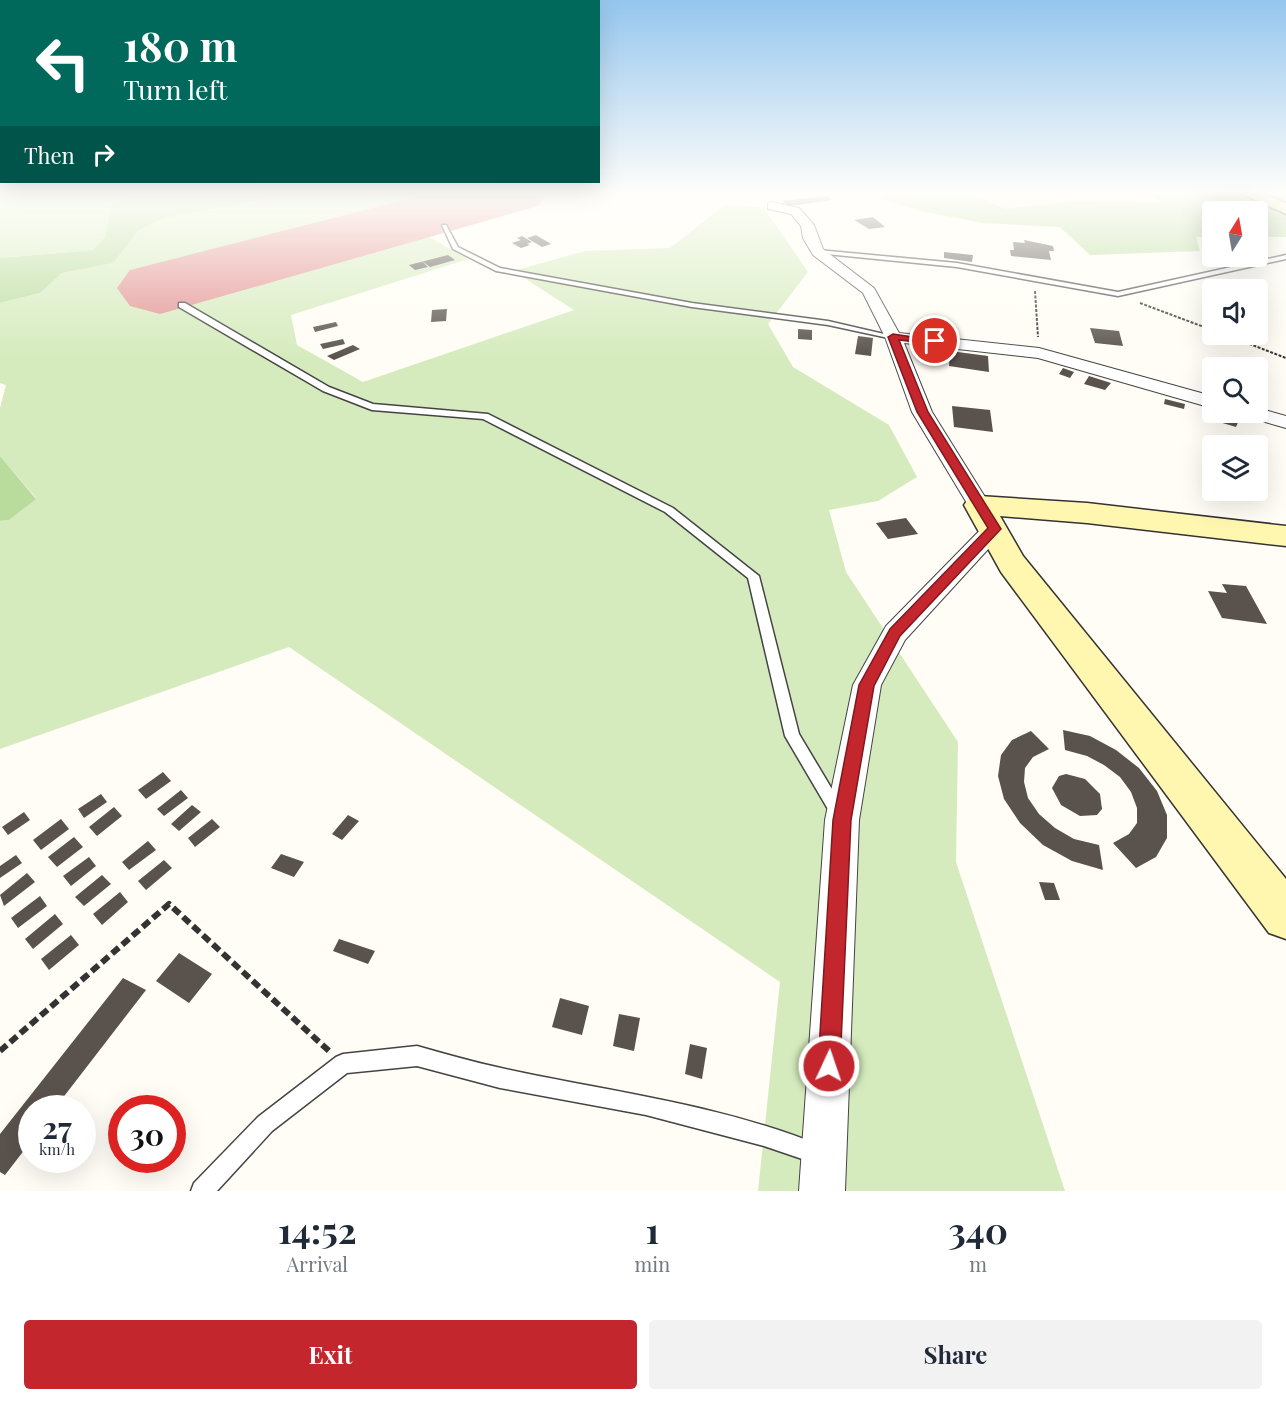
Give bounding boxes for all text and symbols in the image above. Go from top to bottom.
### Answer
text: 180 m [123,17,238,73]
icon: left [24,24,102,102]
text: Turn left [123,71,227,107]
icon: right [87,138,120,171]
text: Then [24,140,75,170]
north arrow [1202,201,1268,267]
map controls [1202,201,1268,501]
button: sound [1202,279,1268,345]
pin [909,315,960,366]
icon: arrive [918,324,951,357]
button: search [1202,357,1268,423]
button: layers [1202,435,1268,501]
position arrow [797,1034,861,1098]
speed limit sign: 30 [108,1095,186,1173]
text: 27 [42,1107,72,1147]
text: km/h [39,1139,75,1159]
text: 14:52 [278,1205,357,1253]
text: 1 [645,1205,659,1253]
text: 340 [948,1205,1008,1253]
text: Arrival [286,1250,348,1277]
text: min [635,1250,670,1277]
text: m [969,1250,987,1277]
button: Exit [24,1320,637,1389]
button: Share [649,1320,1262,1389]

